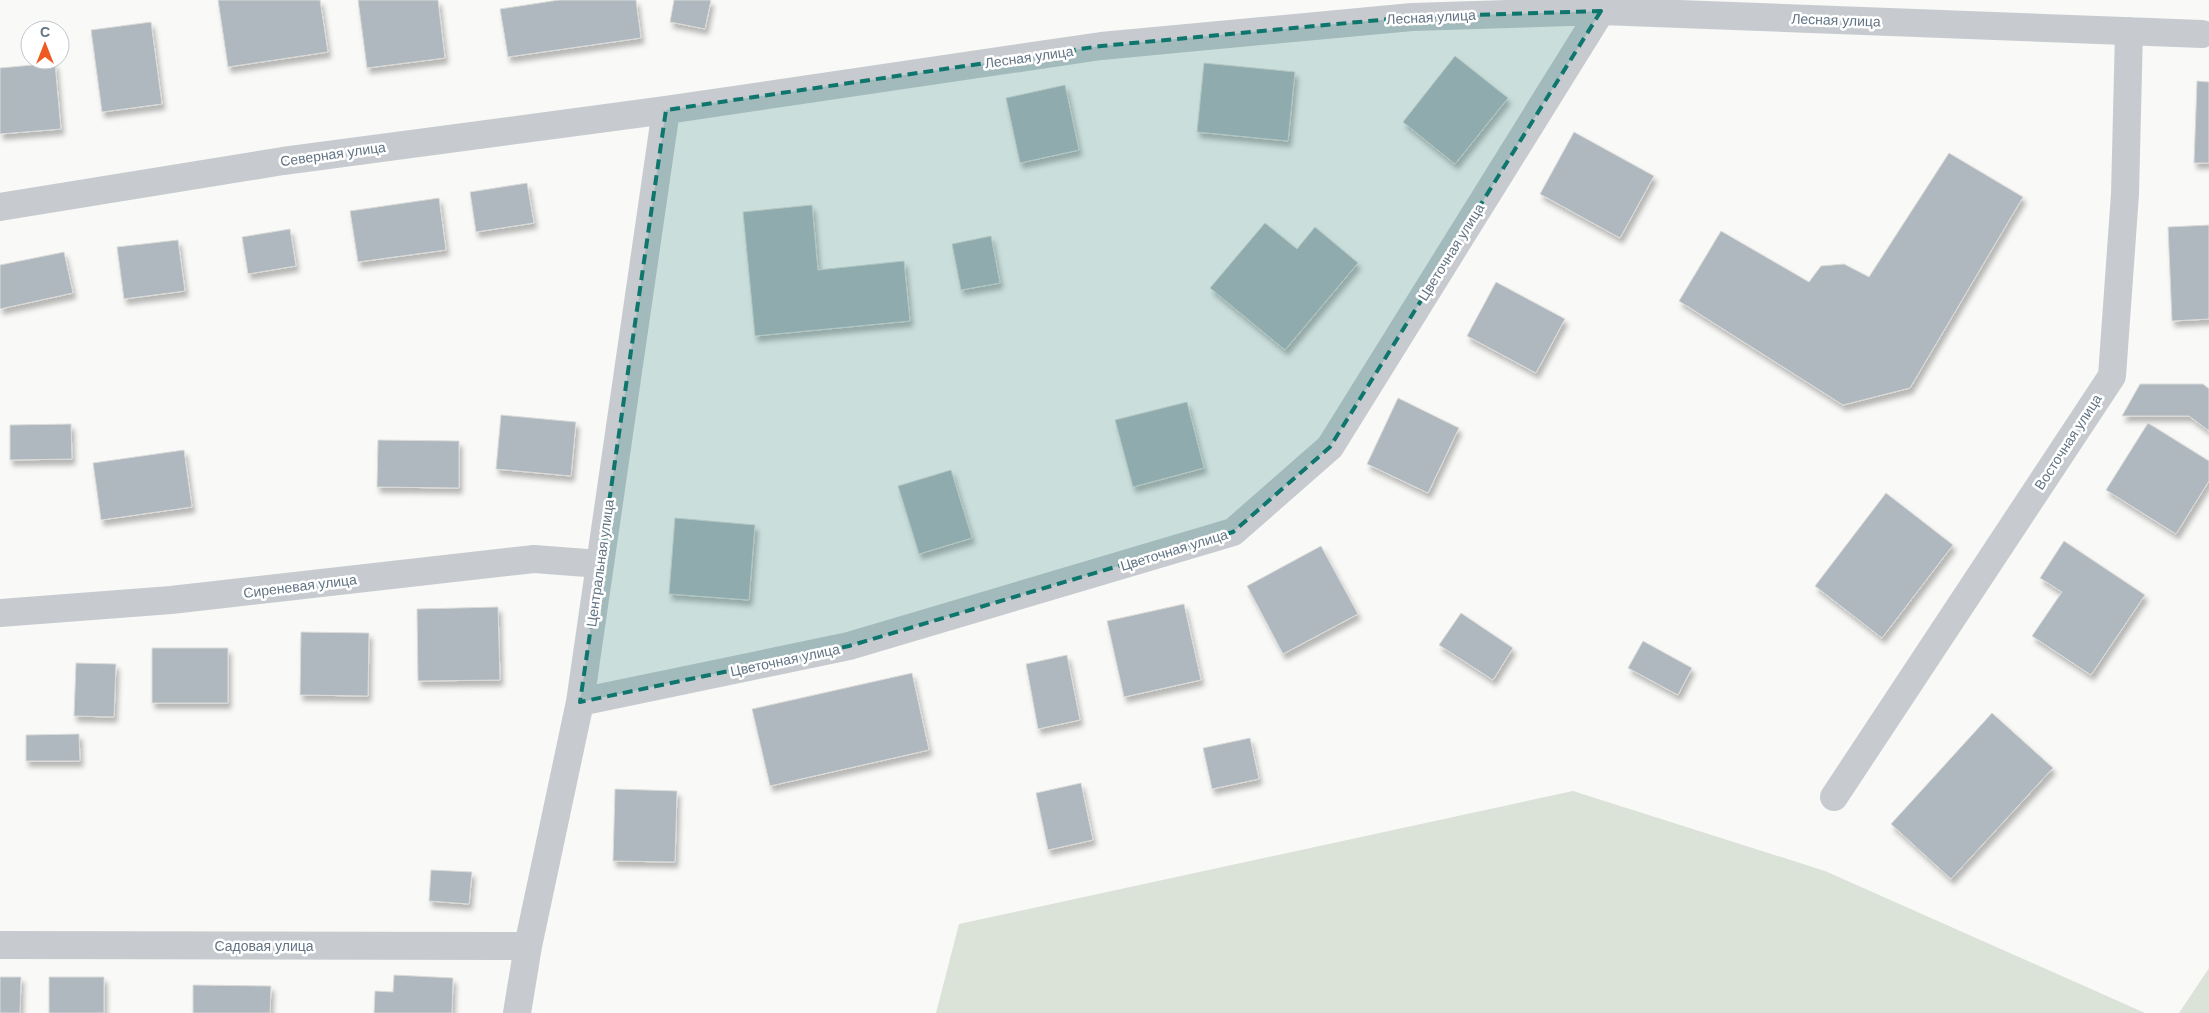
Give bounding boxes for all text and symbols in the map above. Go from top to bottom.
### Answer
street label: Лесная улица [1386,7,1476,27]
street label: Лесная улица [1791,10,1881,30]
north arrow [20,20,70,70]
text: С [40,24,50,40]
street label: Лесная улица [984,43,1075,71]
street label: Северная улица [279,139,387,169]
street label: Цветочная улица [1415,200,1487,304]
street label: Восточная улица [2031,391,2105,493]
street label: Центральная улица [583,498,617,628]
street label: Цветочная улица [1118,526,1230,574]
street label: Сиреневая улица [242,571,358,601]
street label: Цветочная улица [729,641,841,679]
street label: Садовая улица [214,938,314,954]

